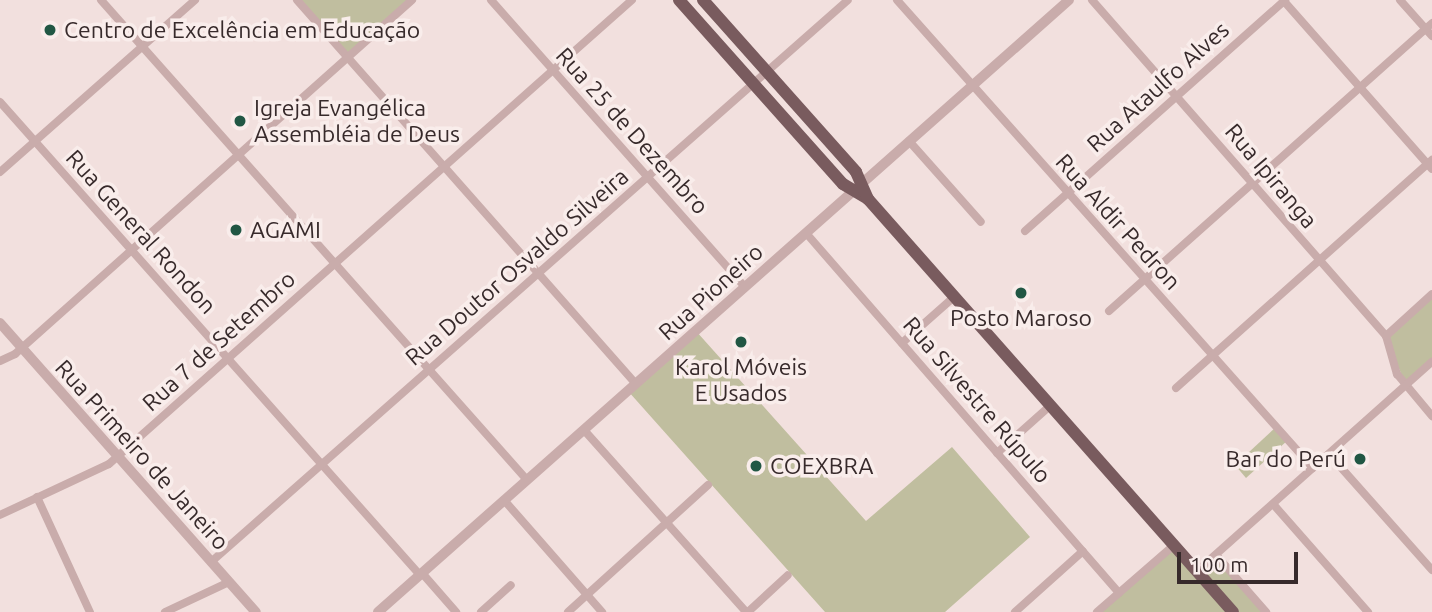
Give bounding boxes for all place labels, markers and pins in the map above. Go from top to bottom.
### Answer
place label: Centro de Excelência em Educação [64,16,420,44]
marker: Centro de Excelência em Educação [42,22,58,38]
place label: Igreja Evangélica Assembléia de Deus [254,94,460,148]
marker: Igreja Evangélica Assembléia de Deus [232,113,248,129]
place label: AGAMI [250,216,321,244]
marker: AGAMI [228,222,244,238]
marker: Posto Maroso [1013,285,1029,301]
place label: Posto Maroso [950,304,1092,332]
marker: Karol Móveis E Usados [733,334,749,350]
place label: Karol Móveis E Usados [675,353,807,407]
place label: Bar do Perú [1226,445,1346,473]
marker: Bar do Perú [1352,451,1368,467]
place label: COEXBRA [770,452,873,480]
marker: COEXBRA [748,458,764,474]

